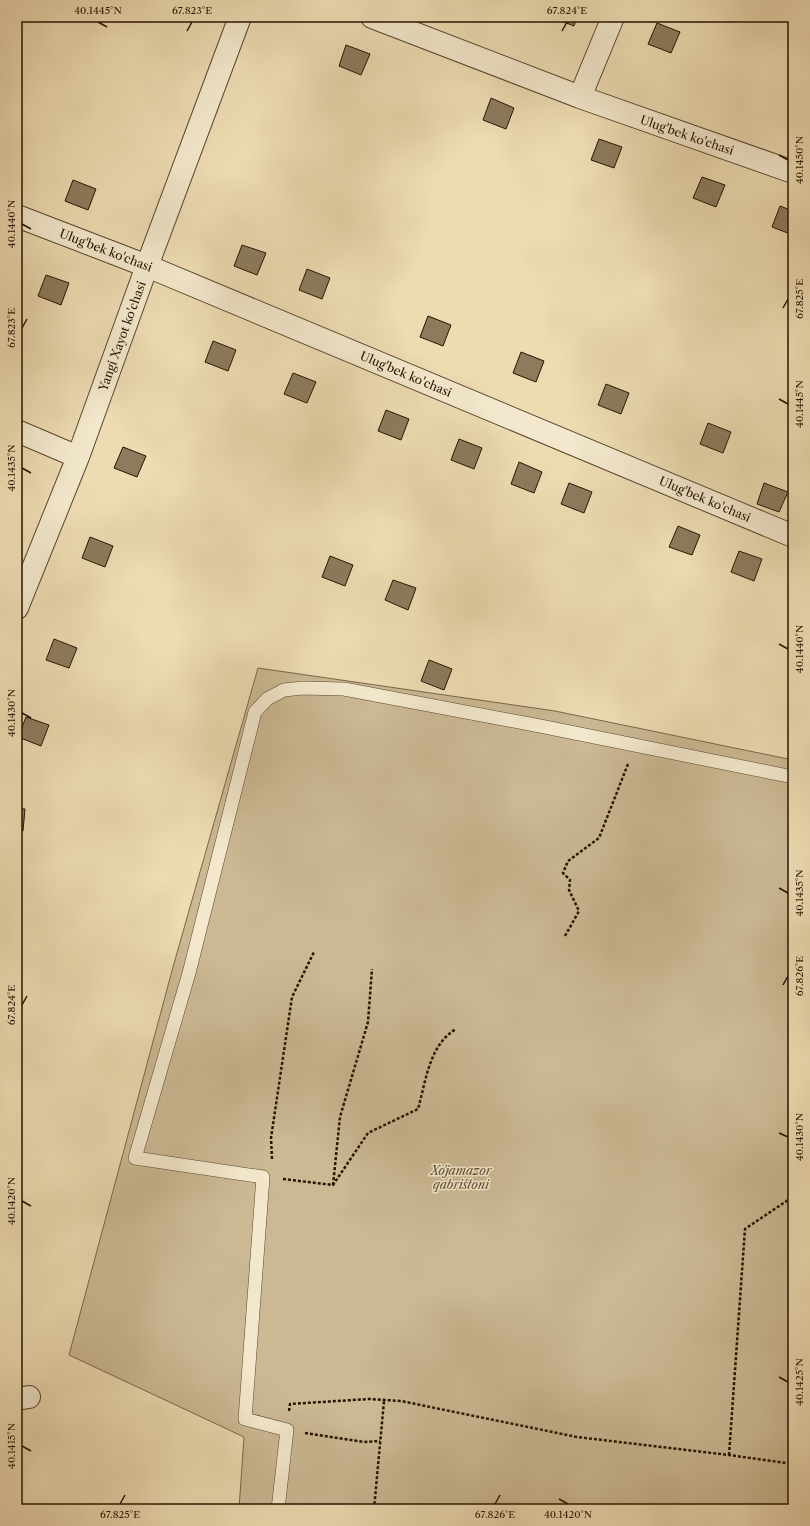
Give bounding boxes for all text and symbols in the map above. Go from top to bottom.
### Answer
text: 40.1445°N [74,4,122,17]
text: 67.823°E [172,4,212,17]
text: 67.824°E [547,4,587,17]
street label: Ulug'bek ko'chasi [638,112,736,158]
text: 40.1450°N [793,136,806,184]
text: 40.1440°N [5,200,18,248]
street label: Ulug'bek ko'chasi [58,225,155,275]
street label: Yangi Xayot ko'chasi [95,279,149,394]
text: 67.825°E [793,279,806,319]
text: 67.823°E [5,308,18,348]
street label: Ulug'bek ko'chasi [358,348,454,400]
text: 40.1445°N [793,380,806,428]
text: 40.1435°N [5,444,18,492]
street label: Ulug'bek ko'chasi [657,473,753,525]
text: 40.1440°N [793,625,806,673]
text: 40.1430°N [5,689,18,737]
text: 40.1435°N [793,869,806,917]
text: 67.826°E [793,956,806,996]
text: 67.824°E [5,985,18,1025]
text: 40.1430°N [793,1113,806,1161]
park label: Xo'jamazor qabristoni [428,1163,493,1192]
text: 40.1420°N [5,1177,18,1225]
text: 40.1425°N [793,1358,806,1406]
text: 40.1415°N [5,1423,18,1469]
text: 67.825°E [100,1508,140,1521]
text: 67.826°E [475,1508,515,1521]
text: 40.1420°N [544,1508,592,1521]

